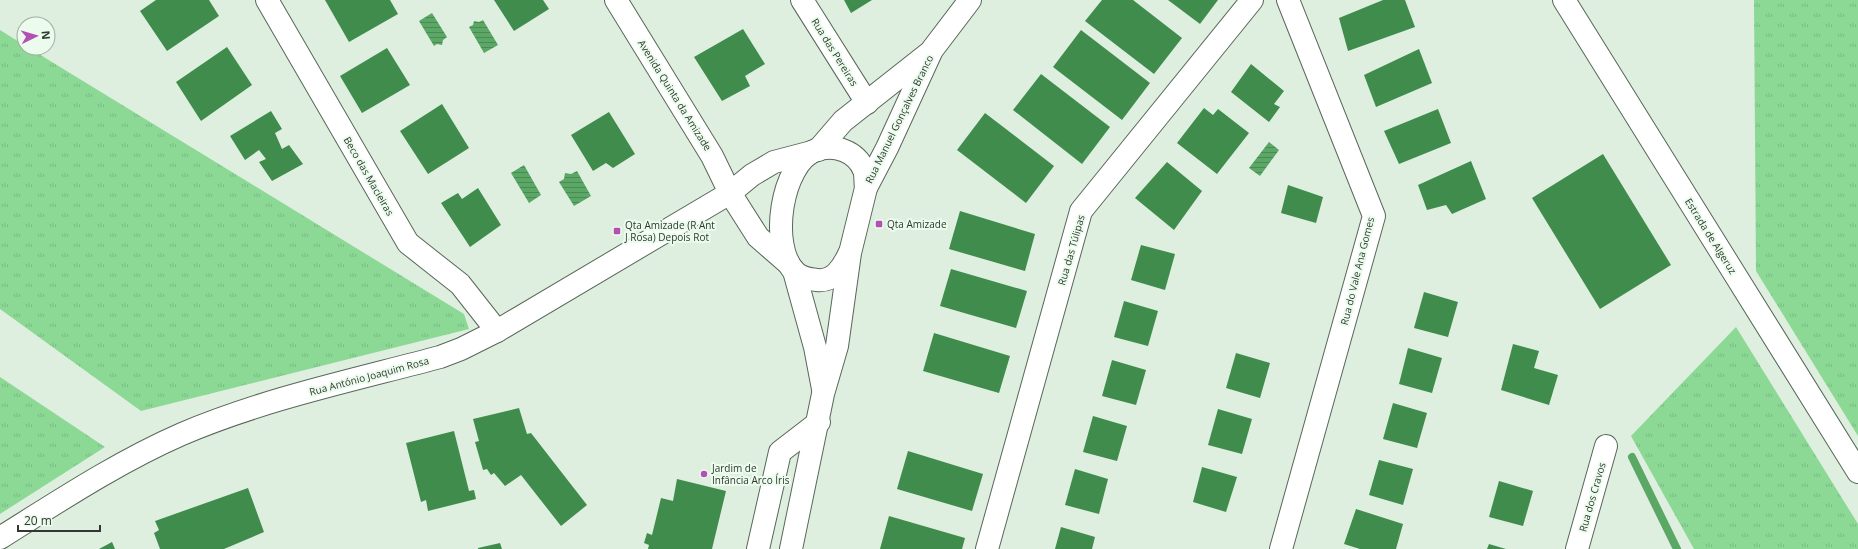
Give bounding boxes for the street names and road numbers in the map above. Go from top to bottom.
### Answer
street label: Rua das Pereiras [808,15,862,89]
street label: Avenida Quinta da Amizade [635,37,715,154]
street label: Rua Manuel Gonçalves Branco [862,52,936,186]
street label: Beco das Macieiras [341,134,397,218]
street label: Estrada de Algeruz [1682,195,1740,277]
street label: Rua das Túlipas [1054,213,1088,287]
street label: Rua do Vale Ana Gomes [1337,215,1377,327]
street label: Rua António Joaquim Rosa [308,353,430,399]
street label: Rua dos Cravos [1575,460,1609,533]

